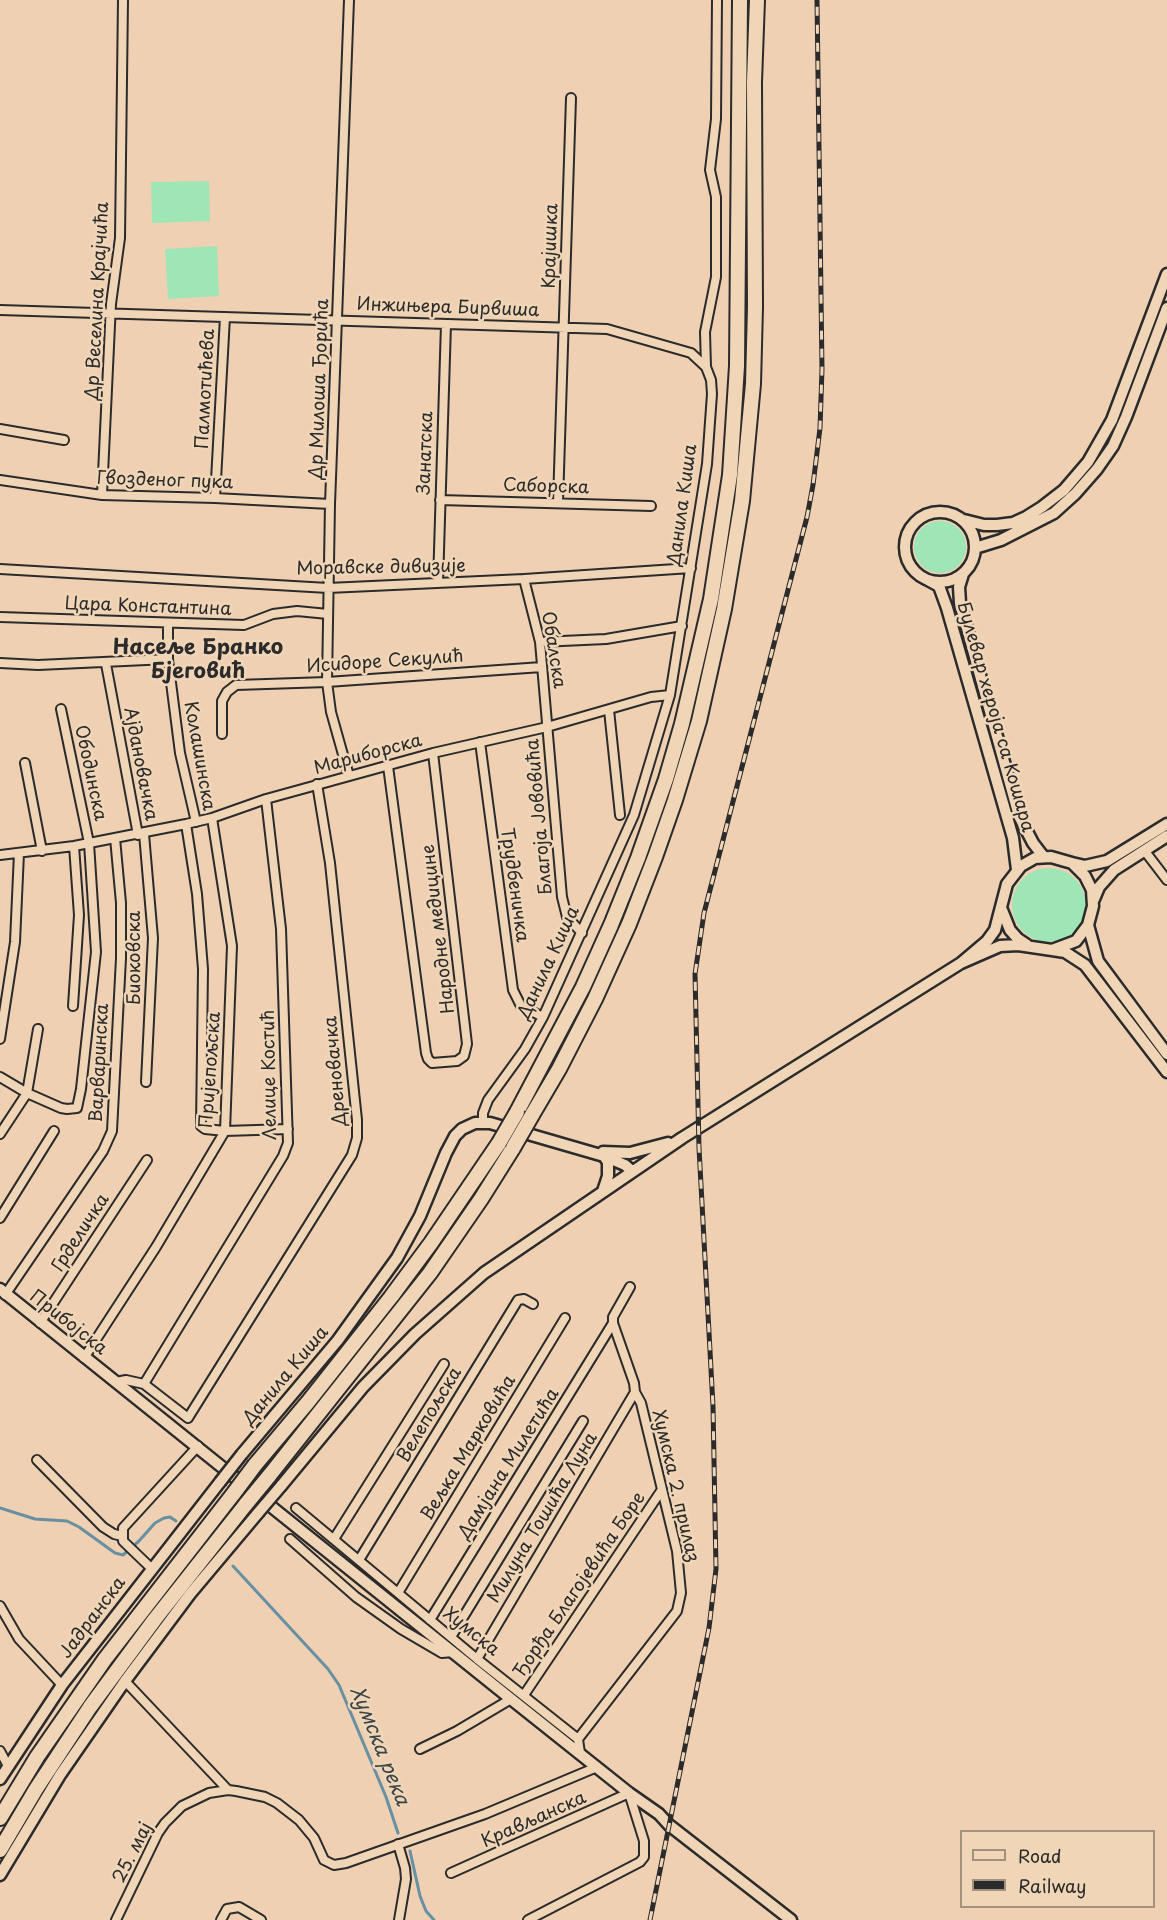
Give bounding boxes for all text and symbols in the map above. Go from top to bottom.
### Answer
street label: Др Веселина Крајчића [82,201,114,401]
street label: Крајишка [539,203,563,289]
street label: Инжињера Бирвиша [356,294,540,322]
street label: Др Милоша Ђорића [306,298,334,480]
street label: Палмотићева [192,328,220,450]
street label: Занатска [414,411,438,495]
street label: Данила Киша [664,443,702,567]
street label: Гвозденог пука [96,468,234,494]
street label: Саборска [503,475,589,499]
street label: Моравске дивизије [296,556,466,580]
street label: Цара Константина [64,593,232,621]
street label: Булевар хероја са Кошара [952,599,1038,835]
street label: Обалска [536,610,570,690]
district label: Насеље Бранко Бјеговић [113,635,283,685]
street label: Исидоре Секулић [306,646,464,678]
street label: Колашинска [179,700,219,812]
street label: Ајдановачка [118,706,162,822]
street label: Ободинска [69,723,111,823]
street label: Мариборска [312,730,424,780]
street label: Благоја Јововића [522,738,558,896]
street label: Трудбеничка [495,826,533,944]
street label: Народне медицине [418,843,460,1015]
street label: Данила Киша [513,903,585,1023]
street label: Биоковска [124,911,146,1005]
street label: Варваринска [86,1003,114,1123]
street label: Лелице Костић [258,1010,282,1140]
street label: Пријепољска [196,1011,226,1129]
street label: Дреновачка [320,1015,352,1127]
street label: Грделичка [48,1190,114,1276]
street label: Прибојска [25,1286,111,1360]
street label: Данила Киша [238,1322,334,1430]
street label: Велепољска [393,1364,467,1466]
street label: Вељка Марковића [417,1371,521,1525]
street label: Дамјана Милетића [454,1385,564,1543]
street label: Хумска 2. прилаз [647,1408,703,1564]
street label: Милуна Тошића Луна [483,1429,603,1607]
street label: Ђорђа Благојевића Боре [510,1488,650,1682]
street label: Јадранска [55,1573,131,1663]
street label: Хумска [439,1603,503,1661]
water label: Хумска река [344,1683,414,1809]
street label: Крављанска [478,1787,590,1853]
street label: 25. мај [109,1819,157,1887]
legend [960,1830,1155,1908]
text: Road [1018,1842,1062,1869]
text: Railway [1018,1872,1086,1899]

